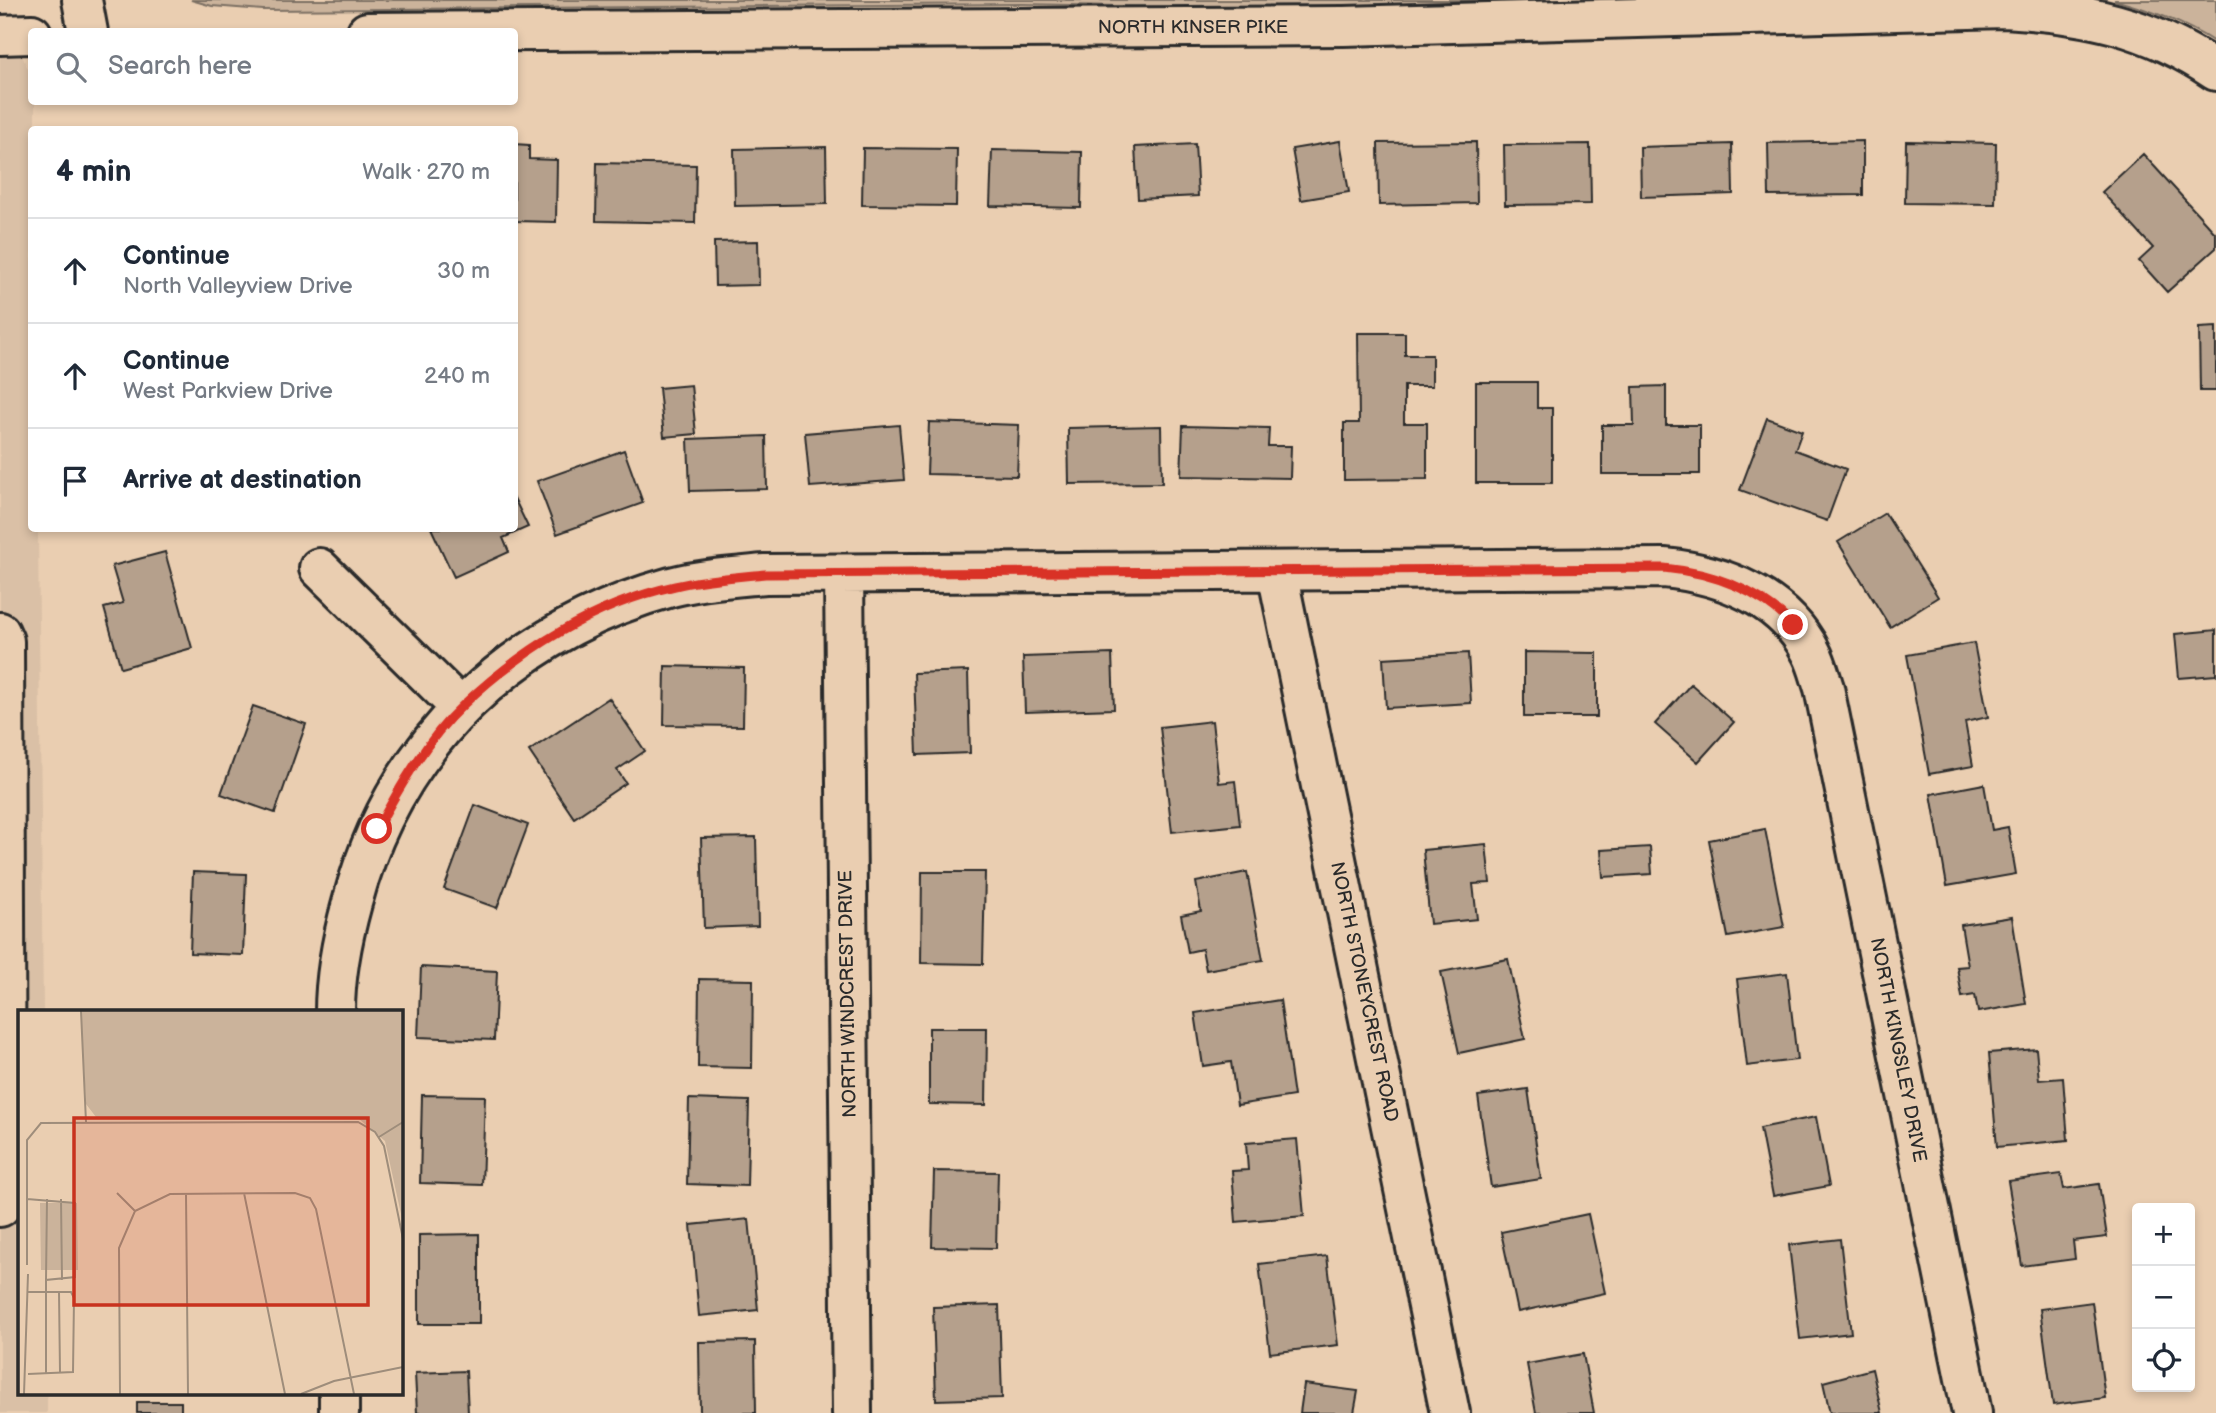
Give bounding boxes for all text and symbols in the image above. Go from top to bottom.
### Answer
street label: NORTH KINSER PIKE [1098,16,1288,39]
search box [28,28,518,105]
icon: search [52,48,90,86]
text: Search here [108,51,252,82]
text: 4 min [56,154,131,190]
text: Walk · 270 m [362,158,490,186]
text: Continue [123,241,230,272]
icon: ahead [56,252,94,290]
text: 30 m [437,257,490,285]
text: North Valleyview Drive [123,272,353,300]
text: Continue [123,346,230,377]
icon: ahead [56,357,94,395]
text: 240 m [424,362,490,390]
text: West Parkview Drive [123,377,333,405]
icon: arrive [56,462,94,500]
text: Arrive at destination [123,465,362,496]
route end [1777,609,1808,640]
route start [361,813,392,844]
street label: NORTH STONEYCREST ROAD [1325,860,1403,1124]
street label: NORTH WINDCREST DRIVE [834,870,862,1118]
street label: NORTH KINGSLEY DRIVE [1865,936,1931,1164]
inset map [18,1010,402,1396]
map controls [2132,1203,2195,1392]
button: + [2132,1203,2195,1266]
button: − [2132,1266,2195,1329]
button: locate [2132,1329,2195,1392]

